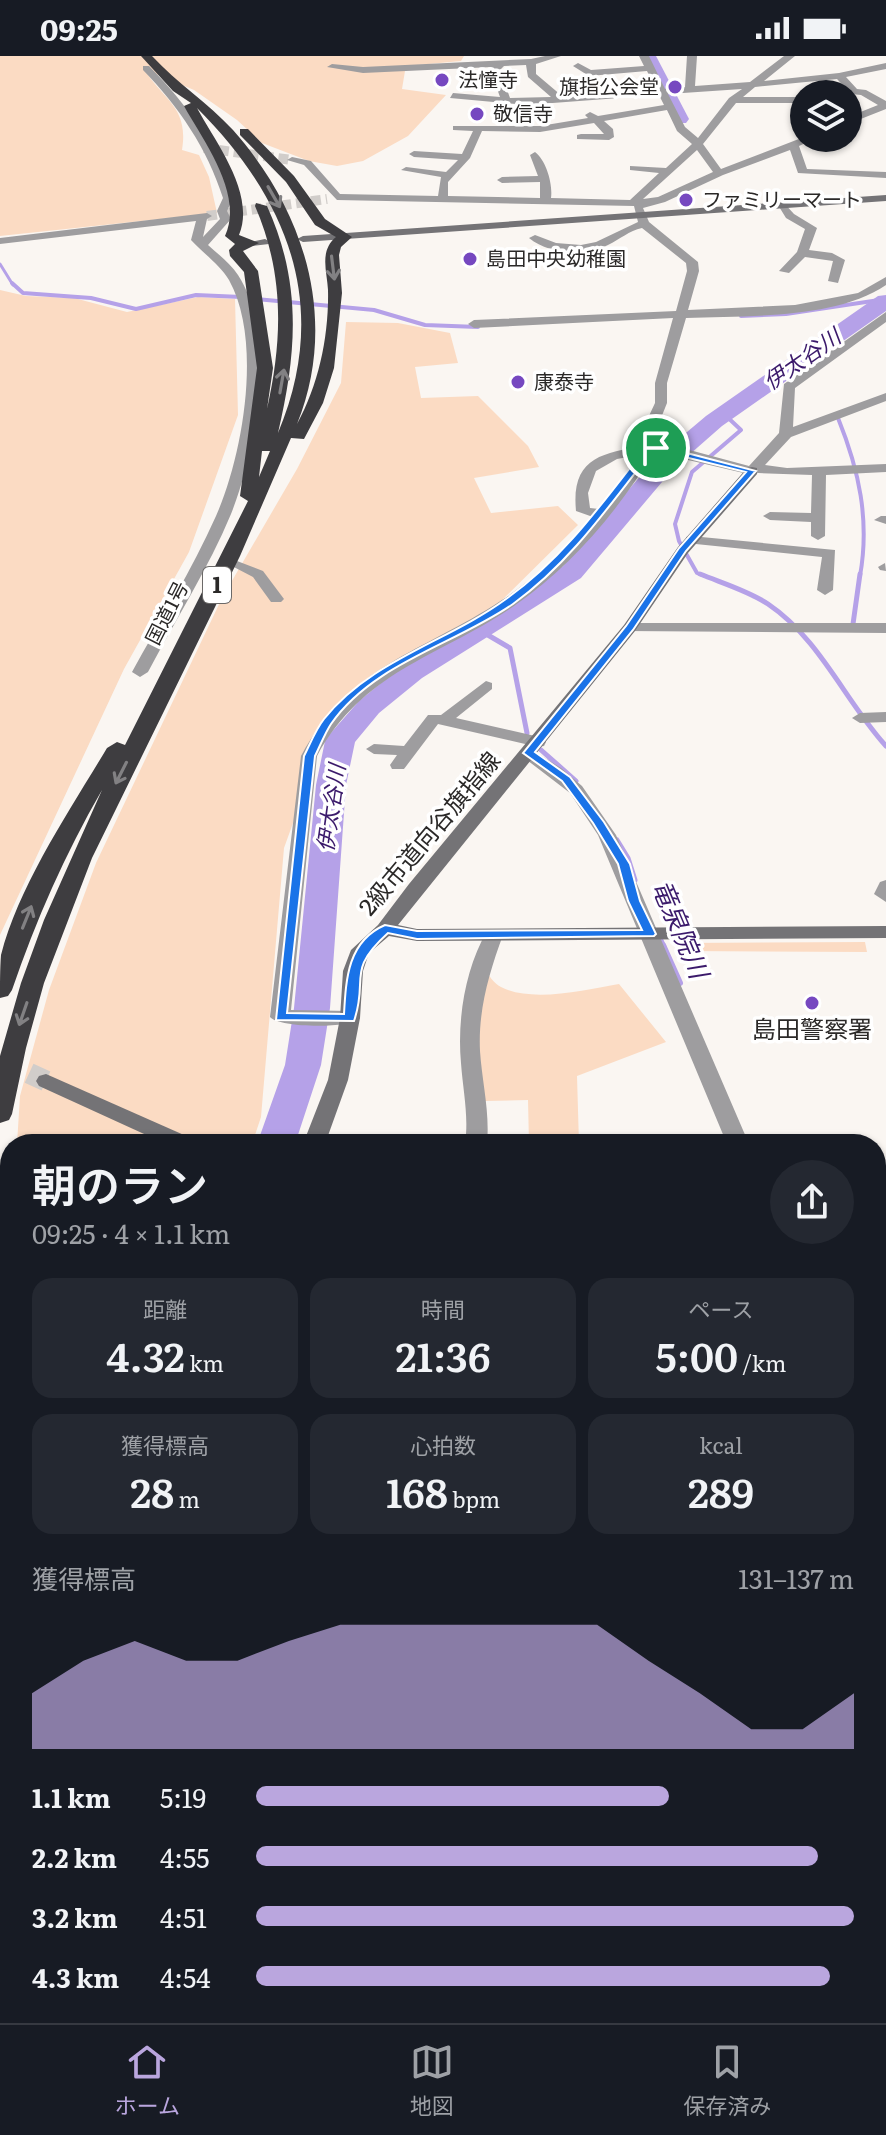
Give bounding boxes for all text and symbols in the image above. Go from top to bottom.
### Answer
text: 09:25 [40,6,118,50]
place label: 法憧寺 [458,63,518,93]
place label: 旗指公会堂 [559,70,659,100]
marker: 法憧寺 [433,71,451,89]
marker: 旗指公会堂 [666,78,684,96]
map controls [790,80,862,152]
button: layers [790,80,862,152]
place label: 敬信寺 [493,97,553,127]
marker: 敬信寺 [468,105,486,123]
place label: ファミリーマート [702,183,862,213]
one-way arrow [266,185,282,208]
marker: ファミリーマート [677,191,695,209]
place label: 島田中央幼稚園 [486,242,626,272]
marker: 島田中央幼稚園 [461,250,479,268]
one-way arrow [326,254,341,280]
water label: 伊太谷川 [756,318,848,397]
place label: 康泰寺 [534,365,594,395]
one-way arrow [275,369,290,394]
marker: 康泰寺 [509,373,527,391]
pin [622,414,690,482]
icon: arrive [634,426,678,470]
road number: 1 [203,567,231,603]
street label: 国道1号 [136,575,194,649]
street label: 2級市道向谷旗指線 [349,743,507,922]
water label: 伊太谷川 [307,760,352,854]
one-way arrow [112,761,128,785]
water label: 竜泉院川 [644,873,722,986]
one-way arrow [21,905,35,930]
marker: 島田警察署 [803,994,821,1012]
one-way arrow [15,1001,30,1026]
place label: 島田警察署 [752,1010,872,1045]
text: 朝のラン [32,1150,208,1216]
button: share [770,1160,854,1244]
text: 09:25 · 4 × 1.1 km [32,1213,230,1252]
text: 距離 [143,1292,187,1325]
text: 時間 [421,1292,465,1325]
text: ペース [689,1292,753,1325]
text: 4.32 [106,1325,185,1384]
text: 21:36 [396,1325,490,1384]
text: 5:00 [656,1325,738,1384]
text: km [185,1346,224,1379]
text: /km [738,1346,786,1379]
text: 獲得標高 [121,1428,209,1461]
text: 心拍数 [410,1428,476,1461]
text: kcal [699,1428,743,1461]
text: 28 [130,1461,174,1520]
text: 168 [386,1461,448,1520]
text: 289 [688,1461,754,1520]
text: m [174,1482,200,1515]
text: bpm [448,1482,500,1515]
text: 獲得標高 [32,1558,136,1597]
text: 131–137 m [738,1558,854,1597]
text: 1.1 km [32,1777,111,1816]
text: 5:19 [160,1777,206,1816]
text: 2.2 km [32,1837,117,1876]
text: 4:55 [160,1837,209,1876]
text: 3.2 km [32,1897,118,1936]
text: 4:51 [160,1897,207,1936]
text: 4.3 km [32,1957,119,1996]
text: 4:54 [160,1957,211,1996]
tab: ホーム [115,2040,180,2121]
tab: 地図 [410,2040,454,2121]
tab: 保存済み [683,2040,771,2121]

